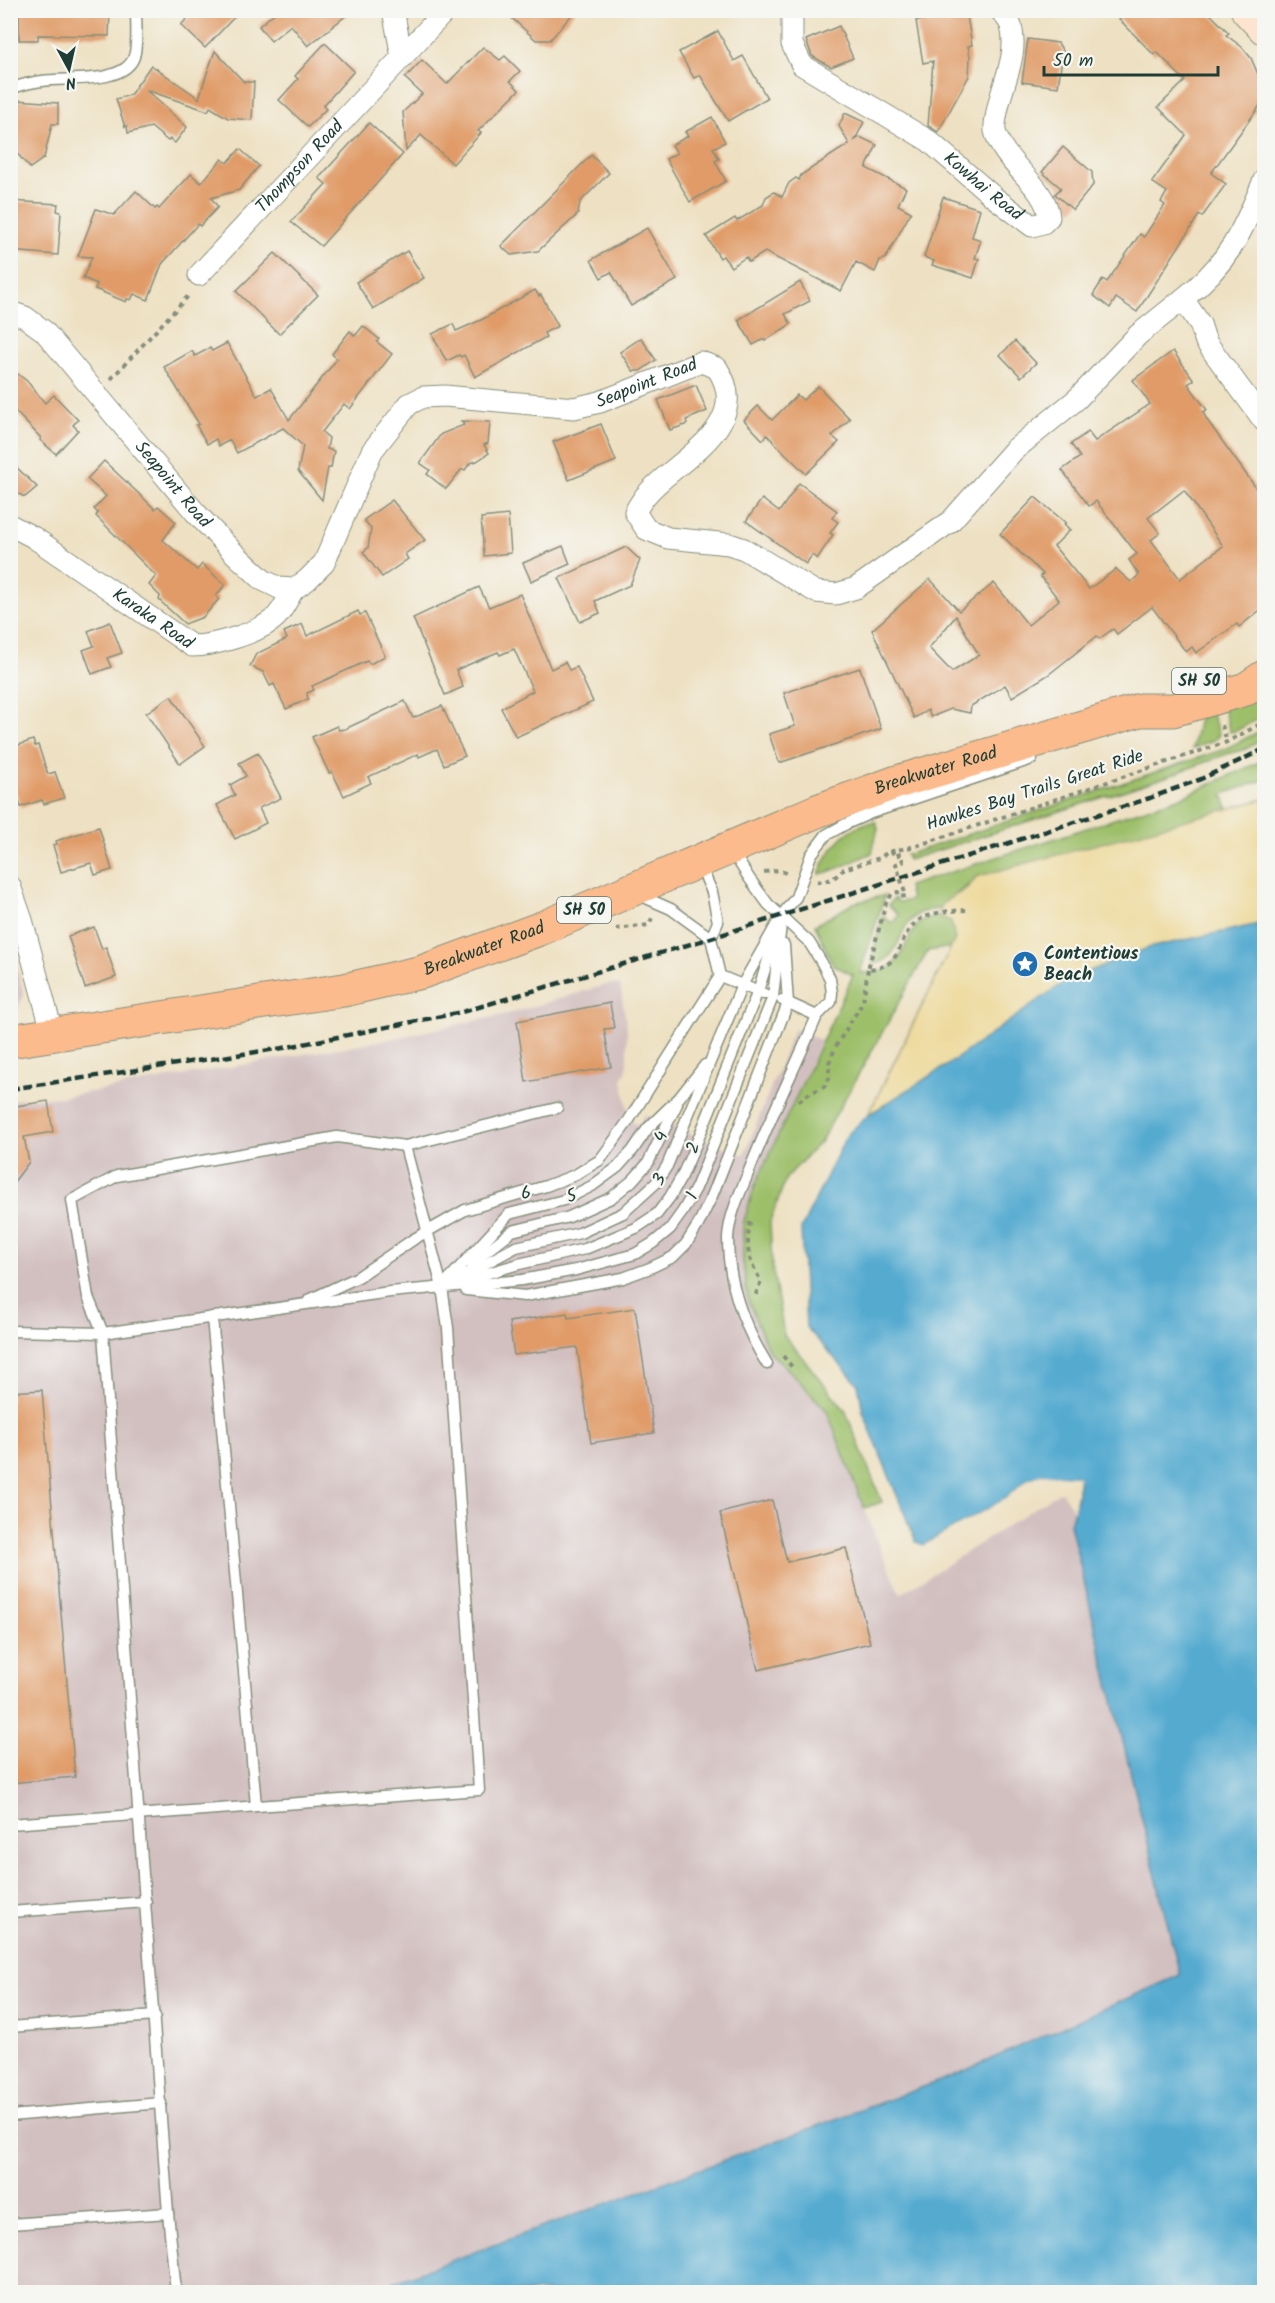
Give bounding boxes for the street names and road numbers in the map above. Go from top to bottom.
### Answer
street label: Thompson Road [249,113,352,220]
street label: Kowhai Road [936,145,1030,229]
street label: Seapoint Road [592,350,703,417]
street label: Seapoint Road [127,435,219,536]
street label: Karaka Road [106,581,200,658]
road number: SH 50 [1172,668,1226,694]
street label: Breakwater Road [870,738,1002,804]
street label: Hawkes Bay Trails Great Ride [923,742,1147,840]
road number: SH 50 [557,897,611,923]
street label: Breakwater Road [419,913,550,985]
street label: 4 [647,1127,677,1147]
street label: 2 [679,1138,709,1158]
street label: 3 [645,1168,675,1192]
street label: 6 [518,1179,534,1209]
street label: 5 [562,1181,583,1212]
street label: 1 [679,1188,707,1204]

